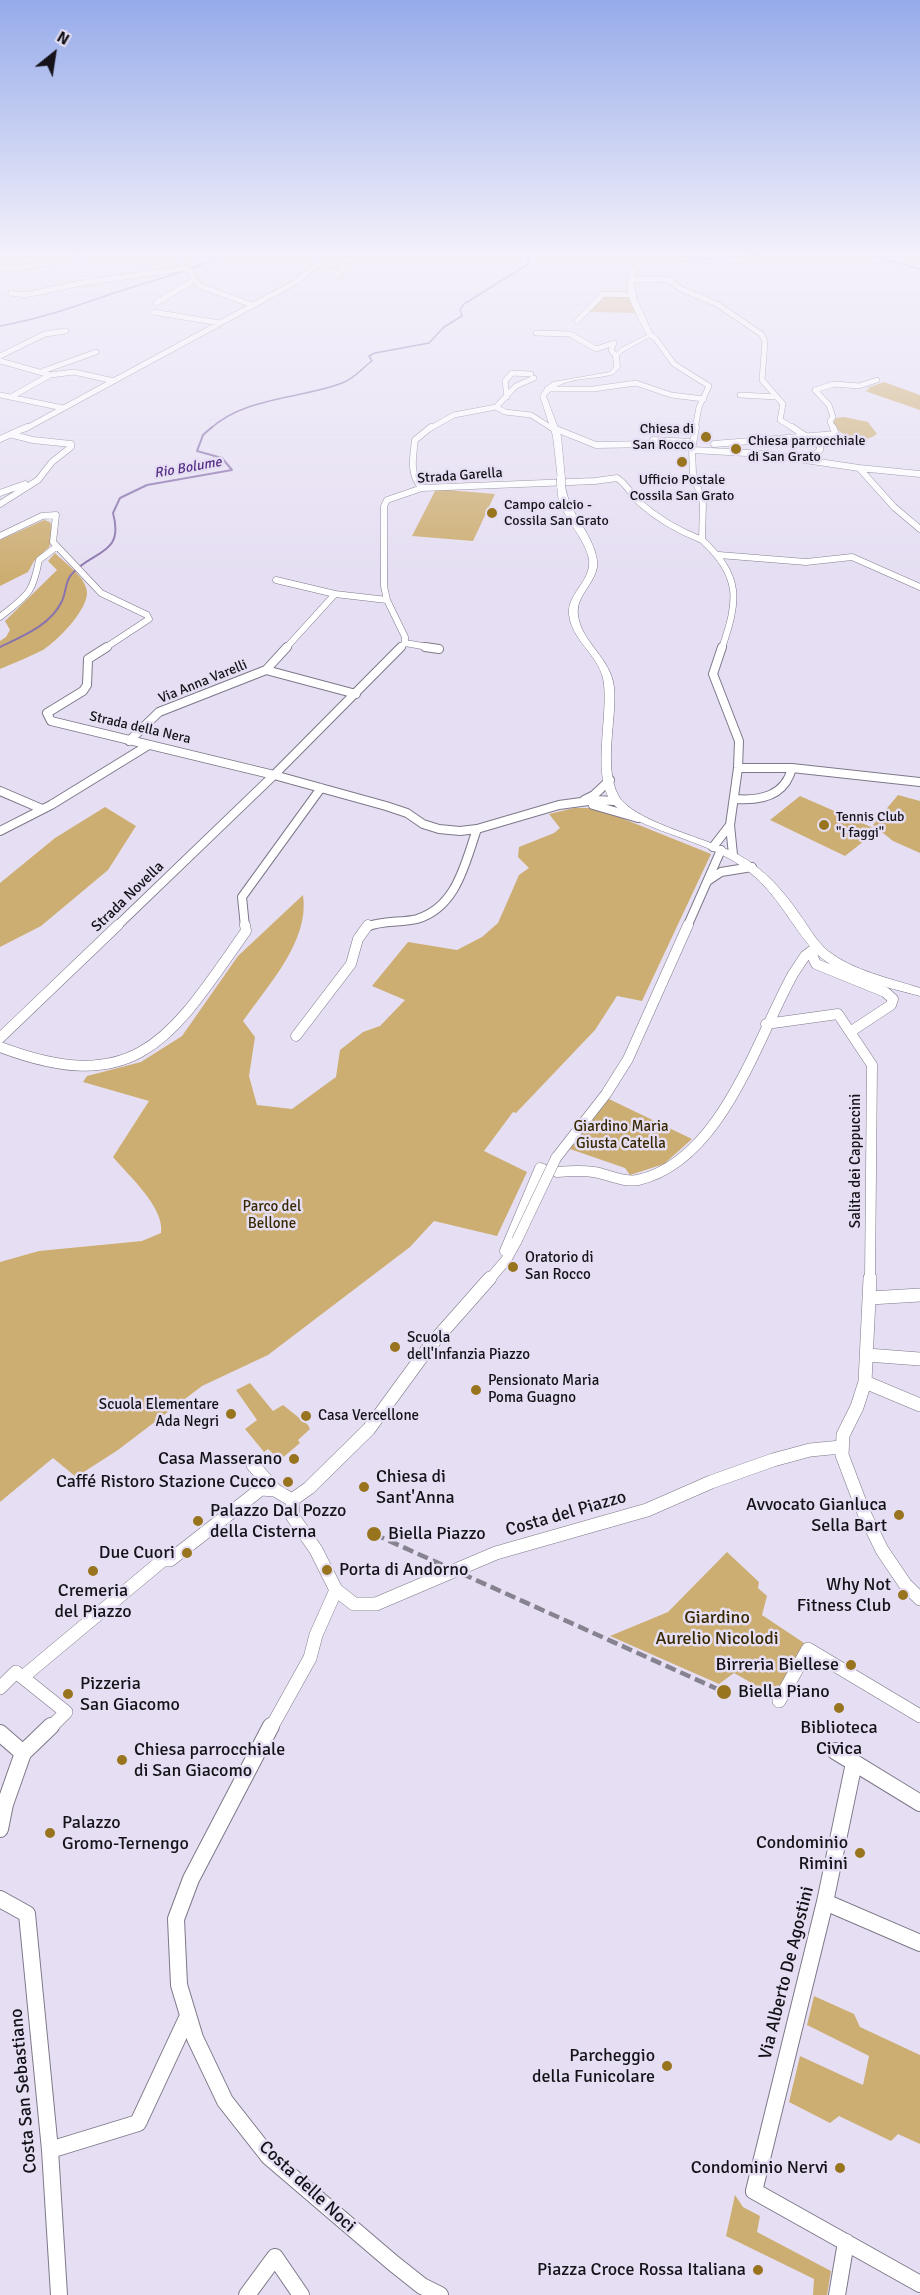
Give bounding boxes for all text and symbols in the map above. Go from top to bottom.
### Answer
north arrow [24,24,84,84]
text: N [53,27,73,50]
place label: Chiesa di San Rocco [633,421,694,454]
marker: Chiesa di San Rocco [699,430,713,444]
place label: Chiesa parrocchiale di San Grato [748,433,866,466]
marker: Chiesa parrocchiale di San Grato [729,442,743,456]
water label: Rio Bolume [153,454,223,482]
marker: Ufficio Postale Cossila San Grato [675,455,689,469]
street label: Strada Garella [417,465,503,487]
place label: Ufficio Postale Cossila San Grato [630,472,734,504]
place label: Campo calcio - Cossila San Grato [504,497,609,530]
marker: Campo calcio - Cossila San Grato [485,506,499,520]
street label: Via Anna Varelli [156,657,250,707]
street label: Strada della Nera [88,708,192,748]
place label: Tennis Club "I faggi" [836,809,904,842]
marker: Tennis Club "I faggi" [817,818,831,832]
street label: Strada Novella [88,858,168,936]
street label: Salita dei Cappuccini [847,1094,865,1228]
park label: Giardino Maria Giusta Catella [573,1118,669,1153]
park label: Parco del Bellone [243,1198,301,1233]
place label: Oratorio di San Rocco [525,1249,594,1284]
marker: Oratorio di San Rocco [506,1260,520,1274]
place label: Scuola dell'Infanzia Piazzo [407,1329,530,1364]
marker: Scuola dell'Infanzia Piazzo [388,1340,402,1354]
place label: Pensionato Maria Poma Guagno [488,1372,599,1407]
marker: Pensionato Maria Poma Guagno [469,1383,483,1397]
place label: Scuola Elementare Ada Negri [99,1396,219,1431]
marker: Scuola Elementare Ada Negri [224,1407,238,1421]
place label: Casa Vercellone [318,1407,419,1425]
marker: Casa Vercellone [299,1409,313,1423]
place label: Casa Masserano [158,1448,282,1470]
marker: Casa Masserano [287,1452,301,1466]
place label: Chiesa di Sant'Anna [376,1466,455,1508]
place label: Caffé Ristoro Stazione Cucco [56,1471,276,1493]
marker: Caffé Ristoro Stazione Cucco [281,1475,295,1489]
marker: Chiesa di Sant'Anna [357,1480,371,1494]
street label: Costa del Piazzo [503,1486,629,1542]
place label: Avvocato Gianluca Sella Bart [746,1494,887,1537]
place label: Palazzo Dal Pozzo della Cisterna [210,1500,346,1543]
marker: Avvocato Gianluca Sella Bart [892,1508,906,1522]
marker: Palazzo Dal Pozzo della Cisterna [191,1514,205,1528]
place label: Biella Piazzo [388,1523,486,1545]
marker: Biella Piazzo [365,1525,383,1543]
place label: Due Cuori [99,1542,175,1564]
marker: Due Cuori [180,1546,194,1560]
place label: Porta di Andorno [339,1559,468,1581]
marker: Porta di Andorno [320,1563,334,1577]
marker: Cremeria del Piazzo [86,1564,100,1578]
place label: Why Not Fitness Club [797,1574,891,1616]
place label: Cremeria del Piazzo [54,1580,132,1622]
marker: Why Not Fitness Club [896,1588,910,1602]
park label: Giardino Aurelio Nicolodi [655,1607,779,1650]
place label: Birreria Biellese [716,1654,839,1676]
marker: Birreria Biellese [844,1658,858,1672]
place label: Pizzeria San Giacomo [80,1673,180,1716]
place label: Biella Piano [738,1681,830,1703]
marker: Biella Piano [715,1683,733,1701]
marker: Pizzeria San Giacomo [61,1687,75,1701]
marker: Biblioteca Civica [832,1701,846,1715]
place label: Biblioteca Civica [800,1717,878,1760]
place label: Chiesa parrocchiale di San Giacomo [134,1739,285,1782]
marker: Chiesa parrocchiale di San Giacomo [115,1753,129,1767]
place label: Palazzo Gromo-Ternengo [62,1812,189,1854]
marker: Palazzo Gromo-Ternengo [43,1826,57,1840]
place label: Condominio Rimini [756,1832,848,1874]
marker: Condominio Rimini [853,1846,867,1860]
street label: Via Alberto De Agostini [755,1884,819,2062]
street label: Costa San Sebastiano [6,2008,42,2174]
place label: Parcheggio della Funicolare [532,2045,655,2088]
marker: Parcheggio della Funicolare [660,2059,674,2073]
street label: Costa delle Noci [254,2137,360,2237]
place label: Condominio Nervi [691,2157,828,2179]
marker: Condominio Nervi [833,2161,847,2175]
place label: Piazza Croce Rossa Italiana [537,2259,746,2281]
marker: Piazza Croce Rossa Italiana [751,2263,765,2277]

